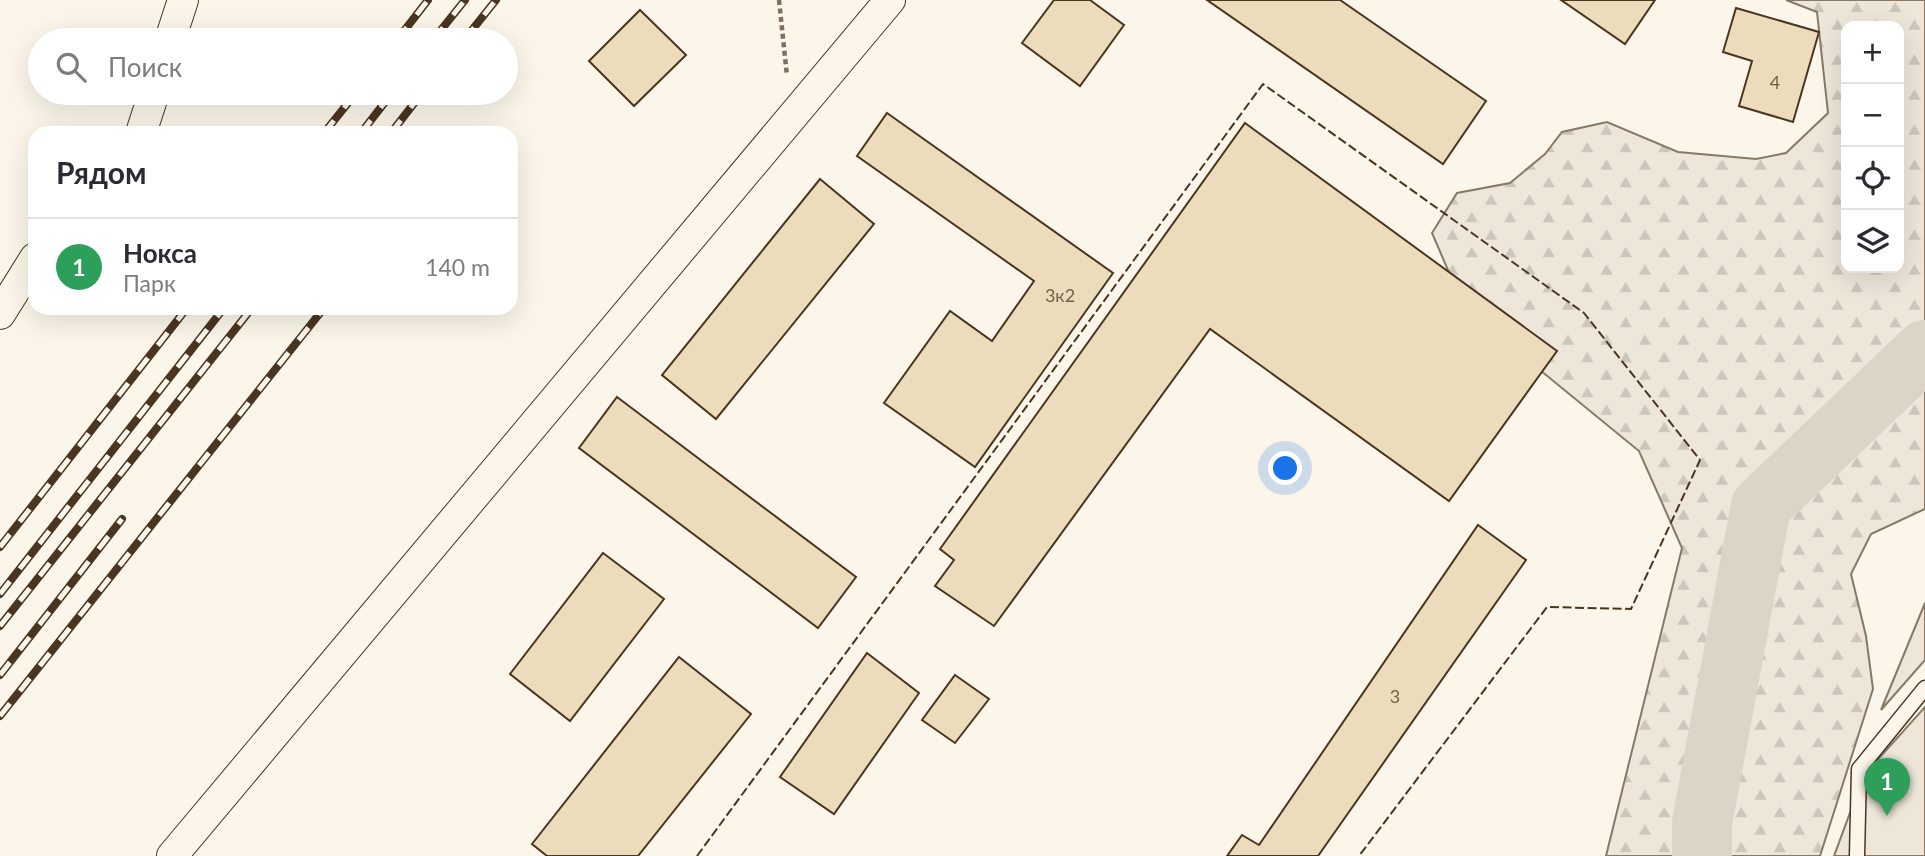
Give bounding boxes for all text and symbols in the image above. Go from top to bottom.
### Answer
map controls [1841,21,1904,273]
button: + [1841,21,1904,84]
search box [28,28,518,105]
icon: search [52,48,90,86]
text: Поиск [108,51,182,83]
house number: 4 [1770,71,1780,93]
button: − [1841,84,1904,147]
button: locate [1841,147,1904,210]
text: Рядом [56,154,146,190]
button: layers [1841,210,1904,273]
text: Нокса [123,237,197,269]
text: 1 [72,253,86,281]
text: 140 m [425,253,490,281]
text: Парк [123,269,176,297]
house number: 3к2 [1045,284,1075,306]
your location [1268,451,1302,485]
house number: 3 [1390,685,1400,707]
pin: 1 [1864,758,1910,816]

